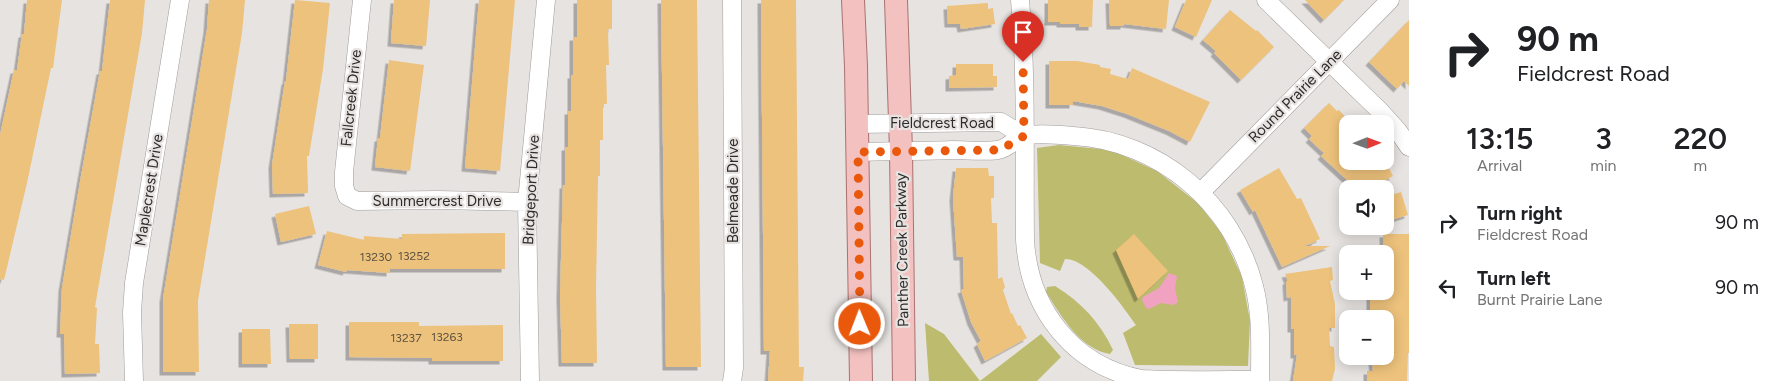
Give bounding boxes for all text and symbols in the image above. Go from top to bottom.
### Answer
pin [1002,11,1044,62]
icon: arrive [1009,18,1037,46]
text: 90 m [1517,18,1599,60]
icon: right [1434,20,1499,85]
street label: Round Prairie Lane [1245,46,1345,146]
street label: Fallcreek Drive [337,49,365,147]
text: Fieldcrest Road [1517,60,1670,87]
street label: Fieldcrest Road [890,114,994,132]
north arrow [1339,115,1394,170]
map controls [1339,115,1394,365]
text: 13:15 [1466,120,1533,157]
text: 3 [1595,120,1612,157]
text: 220 [1673,120,1727,157]
street label: Maplecrest Drive [131,133,167,247]
street label: Bridgeport Drive [519,135,543,245]
street label: Belmeade Drive [724,139,742,243]
text: Arrival [1477,156,1522,175]
text: min [1590,156,1617,175]
text: m [1693,156,1707,175]
street label: Panther Creek Parkway [892,173,912,327]
button: sound [1339,180,1394,235]
street label: Summercrest Drive [373,192,501,210]
text: Turn right [1477,202,1563,225]
icon: right [1434,209,1462,237]
text: 90 m [1715,211,1759,234]
text: Fieldcrest Road [1477,225,1588,244]
button: + [1339,245,1394,300]
house number: 13252 [398,249,430,263]
house number: 13230 [360,250,393,264]
text: Turn left [1477,267,1551,290]
icon: left [1434,274,1462,302]
text: 90 m [1715,276,1759,299]
text: Burnt Prairie Lane [1477,290,1602,309]
position arrow [833,297,885,349]
button: − [1339,310,1394,365]
house number: 13263 [431,330,463,344]
house number: 13237 [390,331,422,345]

